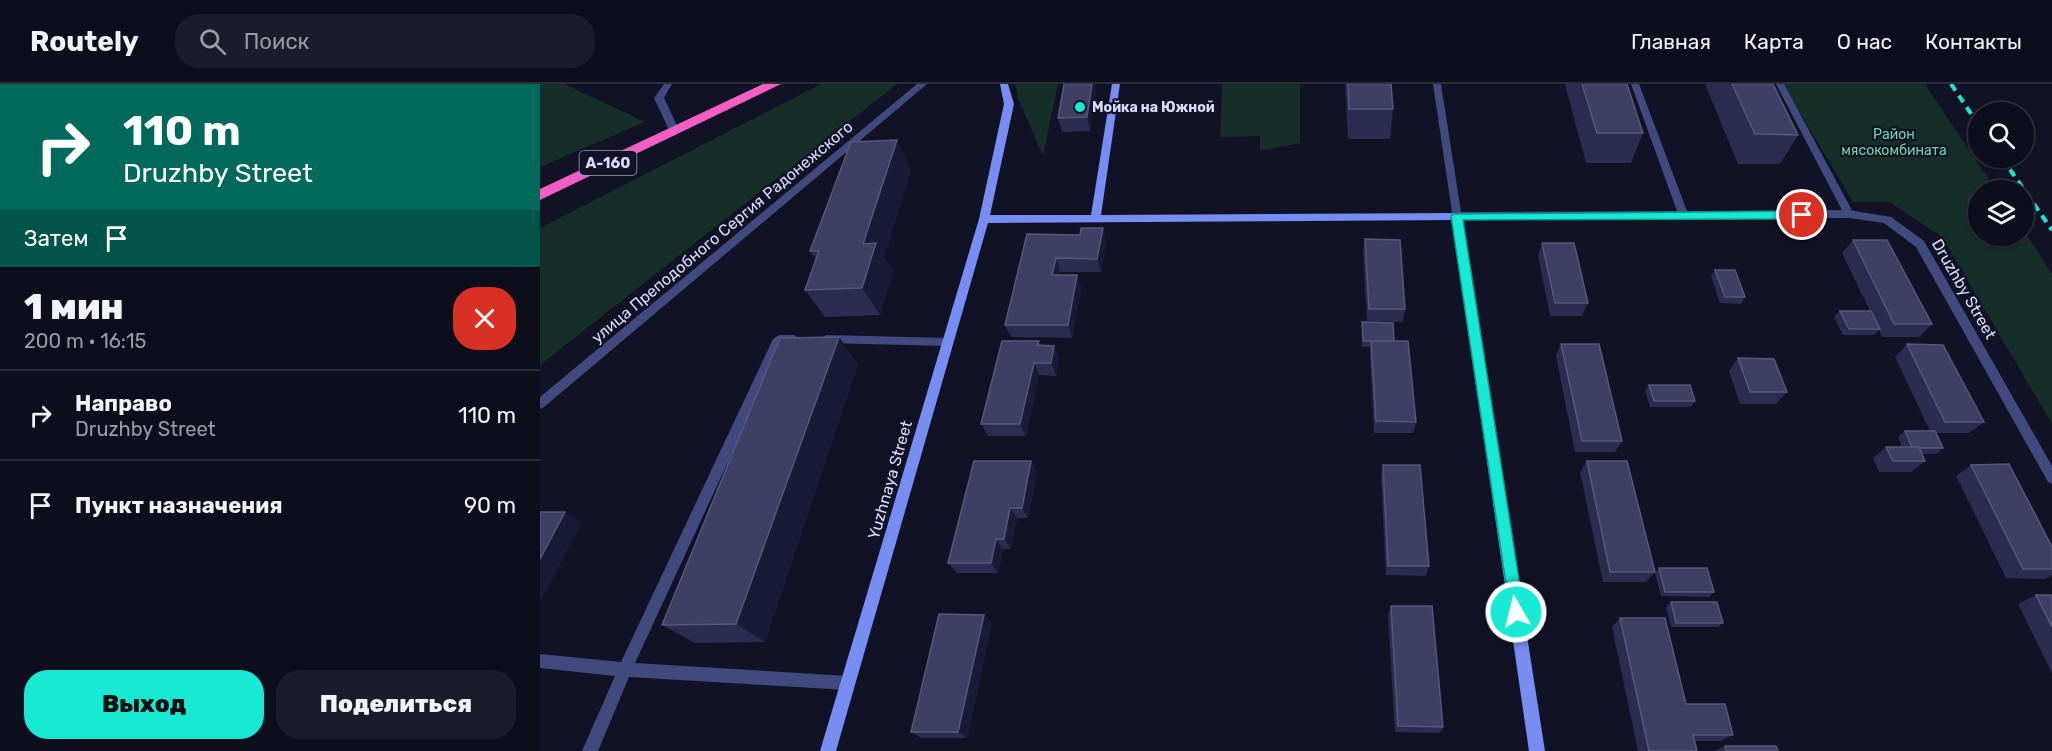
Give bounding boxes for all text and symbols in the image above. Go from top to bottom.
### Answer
search box [175,14,595,68]
text: Routely [30,25,139,58]
icon: search [196,25,229,58]
text: Поиск [244,28,309,55]
text: Главная [1631,29,1711,54]
text: Карта [1744,29,1804,54]
text: О нас [1837,29,1892,54]
text: Контакты [1925,29,2022,54]
place label: Мойка на Южной [1092,99,1215,116]
marker: Мойка на Южной [1073,100,1087,114]
map controls [1968,102,2034,246]
button: search [1968,102,2034,168]
text: 110 m [123,106,241,156]
icon: right [24,108,102,186]
street label: улица Преподобного Сергия Радонежского [587,117,857,347]
park label: Район мясокомбината [1841,126,1947,159]
road number: А-160 [580,151,637,175]
text: Druzhby Street [123,157,313,189]
button: layers [1968,180,2034,246]
pin [1776,189,1827,240]
icon: arrive [1785,198,1818,231]
icon: arrive [100,222,133,255]
text: Затем [24,225,88,252]
street label: Druzhby Street [1928,236,2000,342]
text: 1 мин [24,285,124,328]
button: close [453,287,516,350]
text: 200 m · 16:15 [24,329,146,353]
text: Направо [75,390,172,417]
icon: right [24,399,57,432]
text: 110 m [458,402,516,429]
text: Druzhby Street [75,417,216,441]
street label: Yuzhnaya Street [864,418,916,542]
icon: arrive [24,489,57,522]
text: Пункт назначения [75,492,283,519]
text: 90 m [464,492,516,519]
position arrow [1484,580,1548,644]
button: Выход [24,670,264,739]
button: Поделиться [276,670,516,739]

